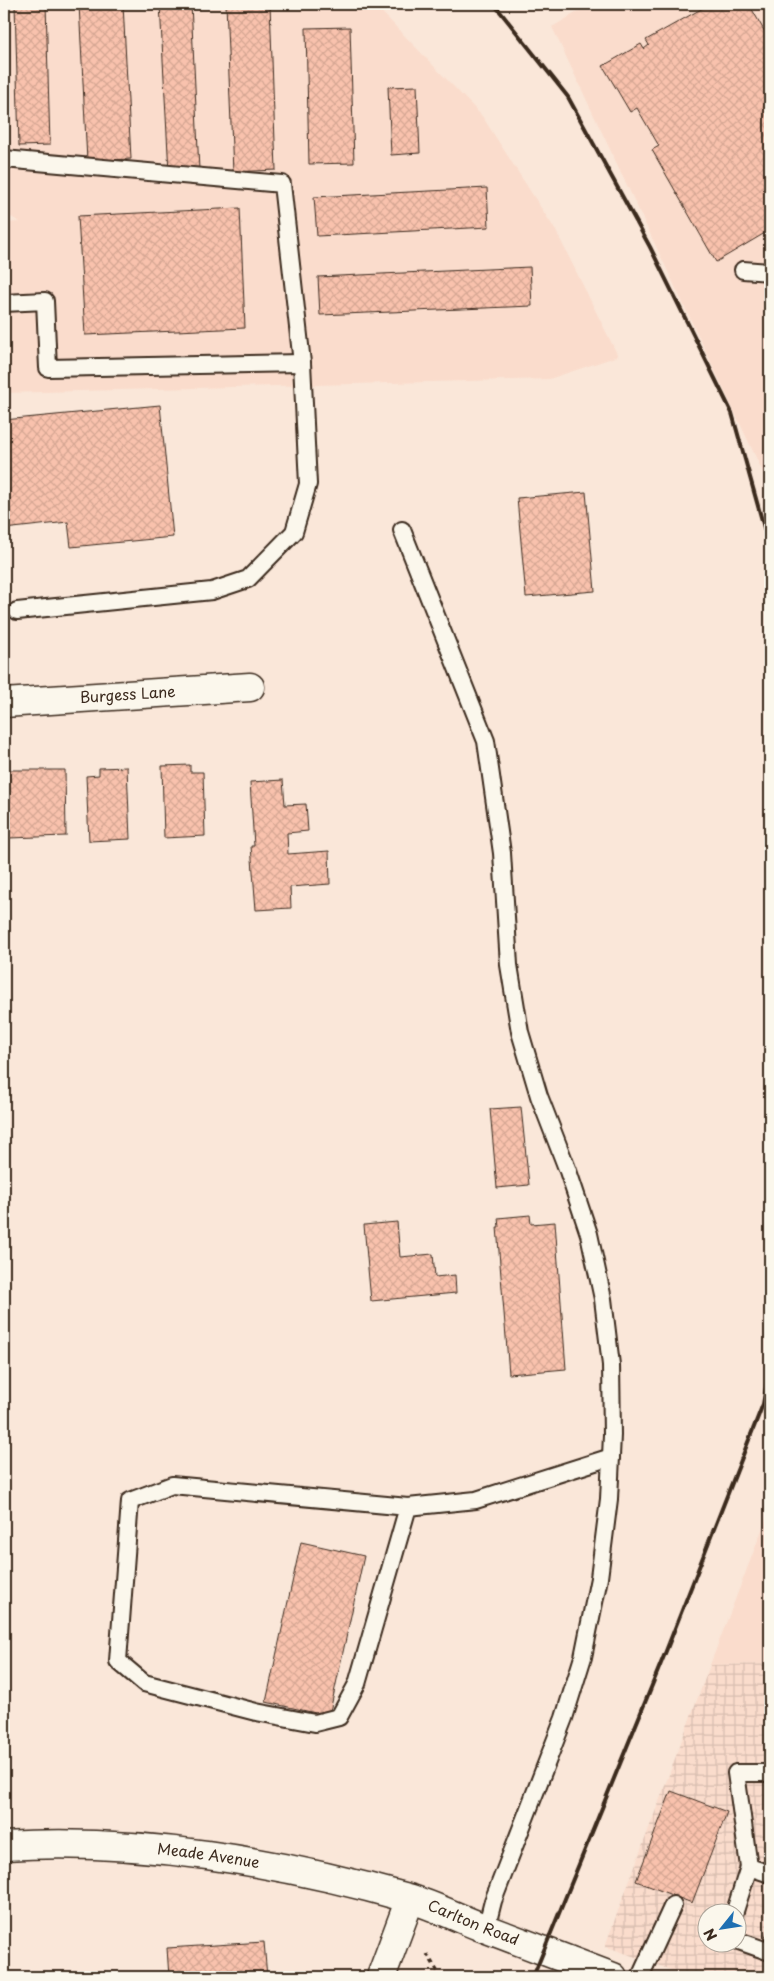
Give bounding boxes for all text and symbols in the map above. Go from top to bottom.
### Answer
street label: Burgess Lane [79,679,176,708]
street label: Meade Avenue [156,1836,262,1873]
street label: Carlton Road [425,1893,523,1950]
north arrow [696,1904,746,1954]
text: N [698,1925,722,1945]

